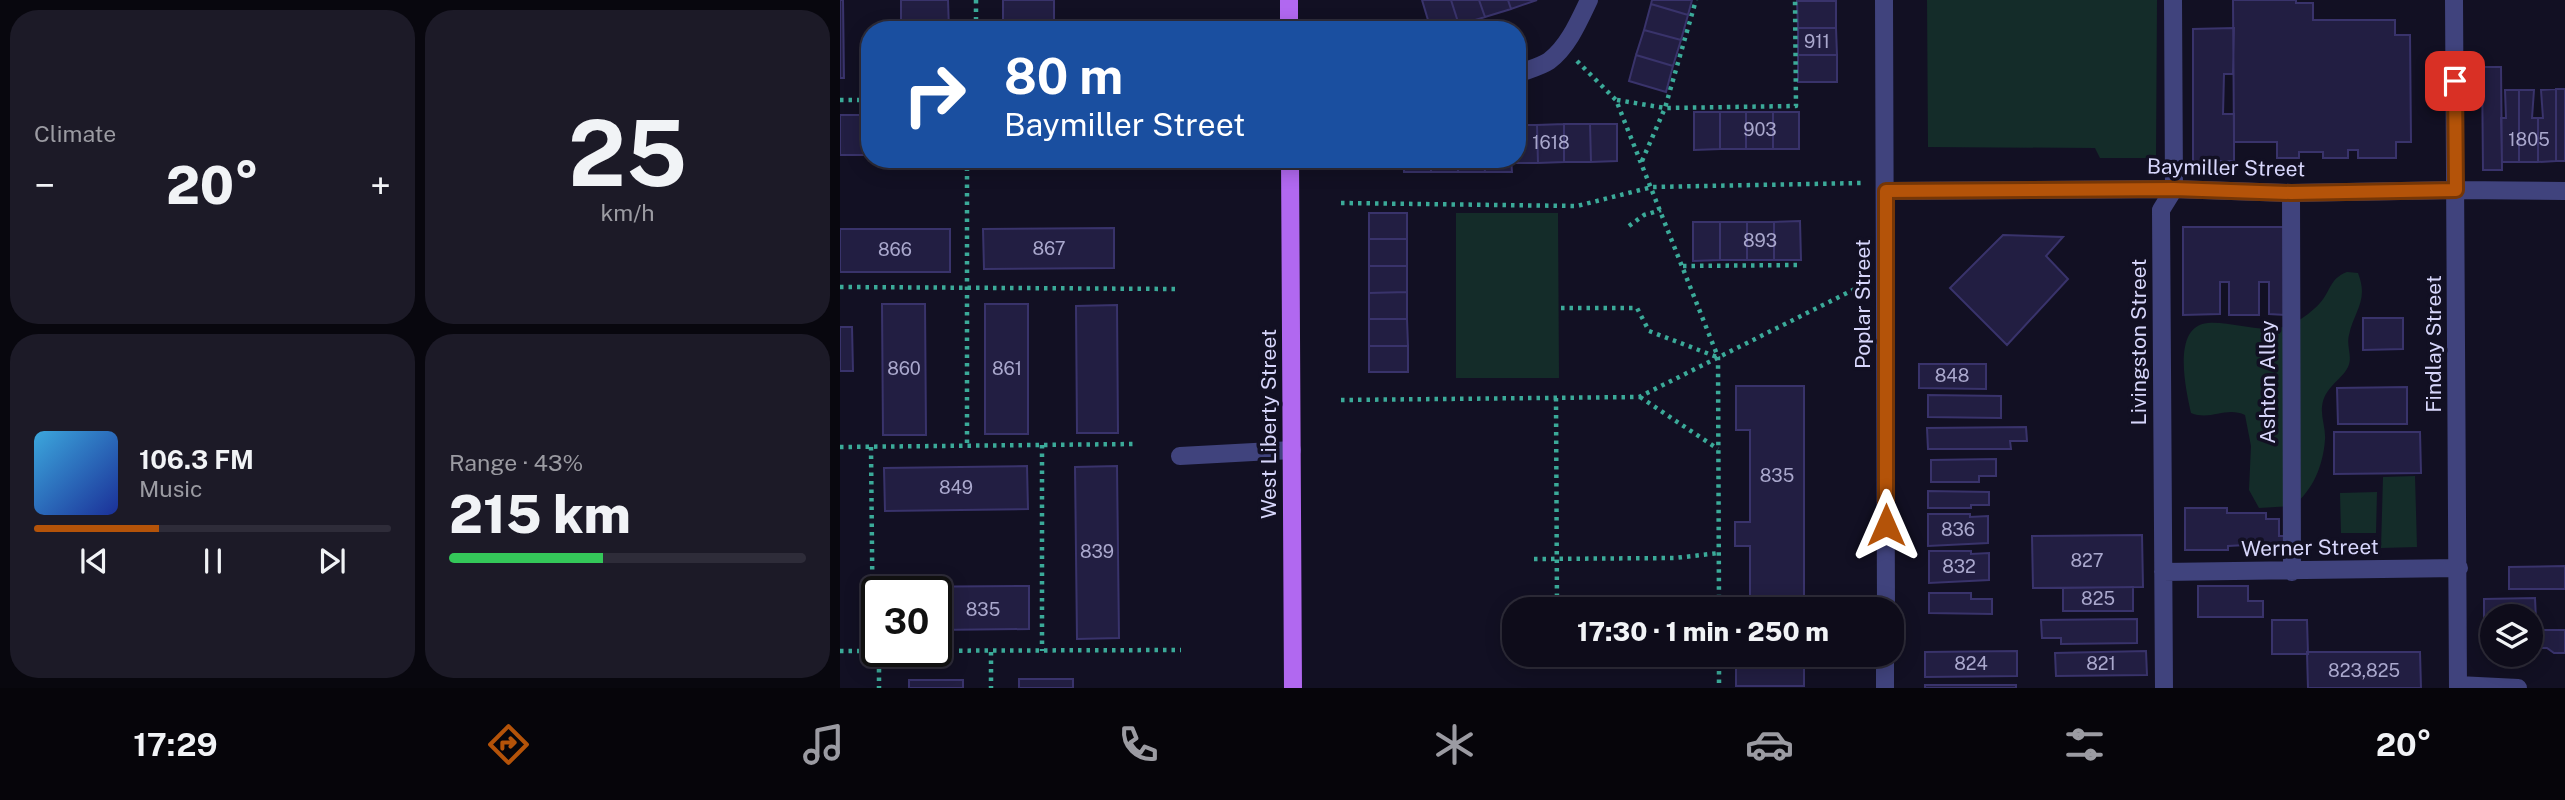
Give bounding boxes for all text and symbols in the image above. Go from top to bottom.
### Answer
house number: 911 [1804,31,1830,52]
text: 80 m [1004,47,1123,105]
icon: right [889,49,980,140]
pin [2425,51,2485,111]
icon: arrive [2436,62,2474,100]
text: 25 [568,100,687,206]
text: Baymiller Street [1004,106,1246,143]
house number: 903 [1743,119,1777,140]
text: Climate [34,120,116,147]
house number: 1805 [2508,129,2550,150]
house number: 1618 [1532,132,1570,153]
street label: Baymiller Street [2147,154,2305,181]
text: 20° [166,155,259,216]
text: − [34,163,55,208]
text: + [370,163,391,208]
text: km/h [600,199,655,226]
house number: 893 [1743,230,1777,251]
house number: 867 [1032,238,1066,259]
house number: 866 [878,239,912,260]
street label: Poplar Street [1850,239,1875,369]
street label: Livingston Street [2126,259,2151,425]
street label: Findlay Street [2421,275,2446,413]
street label: Ashton Alley [2255,320,2280,444]
street label: West Liberty Street [1256,329,1281,519]
house number: 860 [887,358,921,379]
house number: 861 [992,358,1022,379]
house number: 848 [1935,365,1969,386]
text: 106.3 FM [139,444,254,475]
text: Range · 43% [449,449,583,476]
house number: 835 [1760,465,1794,486]
text: Music [139,475,203,502]
house number: 849 [939,477,973,498]
text: 215 km [449,484,631,545]
position arrow [1849,488,1923,562]
house number: 836 [1941,519,1975,540]
street label: Werner Street [2241,534,2379,561]
house number: 839 [1080,541,1114,562]
icon: previous [75,542,113,580]
icon: pause [194,542,232,580]
icon: next [313,542,351,580]
house number: 827 [2070,550,2104,571]
house number: 832 [1942,556,1976,577]
speed limit sign: 30 [861,576,952,667]
house number: 825 [2081,588,2115,609]
house number: 835 [966,599,1000,620]
map controls [2480,604,2543,667]
button: layers [2480,604,2543,667]
text: 17:30 · 1 min · 250 m [1577,616,1829,647]
house number: 824 [1954,653,1988,674]
house number: 821 [2086,653,2116,674]
house number: 823,825 [2328,660,2400,681]
icon: directions [484,720,533,769]
icon: music [799,720,848,769]
icon: phone [1114,720,1163,769]
icon: climate [1430,720,1479,769]
icon: car [1745,720,1794,769]
icon: filters [2060,720,2109,769]
text: 17:29 [133,726,218,763]
text: 20° [2376,726,2432,763]

